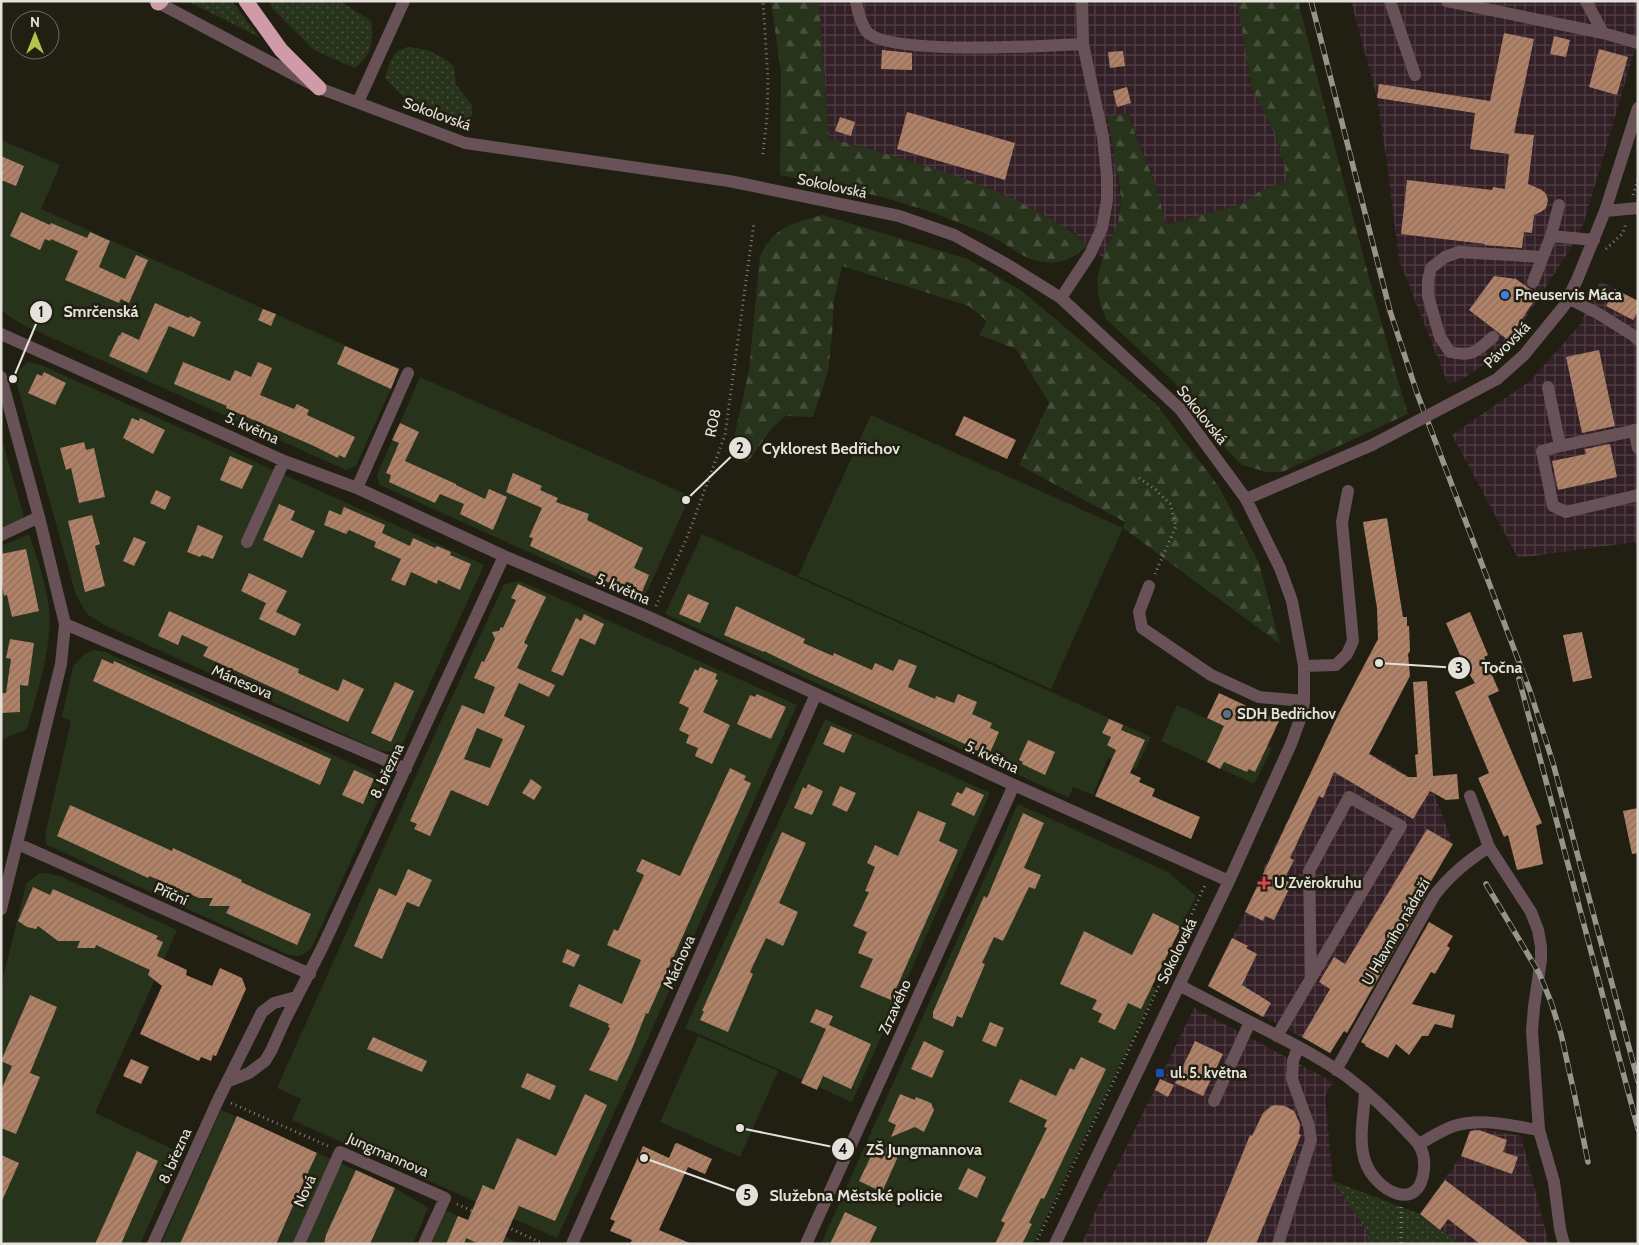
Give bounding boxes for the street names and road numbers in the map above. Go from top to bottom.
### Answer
street label: Sokolovská [401,93,474,135]
street label: Sokolovská [796,170,869,202]
street label: Pávovská [1480,318,1534,372]
street label: Sokolovská [1173,382,1232,449]
street label: R08 [701,407,725,439]
street label: 5. května [222,408,282,448]
street label: 5. května [593,570,654,609]
street label: Mánesova [209,661,276,703]
street label: 5. května [962,737,1022,778]
street label: 8. března [366,740,408,802]
street label: U Hlavního nádraží [1358,876,1434,988]
street label: Příční [151,879,191,909]
street label: Sokolovská [1153,915,1201,987]
street label: Máchova [659,932,699,992]
street label: Zrzavého [875,977,915,1037]
street label: 8. března [155,1125,196,1187]
street label: Jungmannova [344,1129,432,1181]
street label: Nová [290,1172,320,1210]

